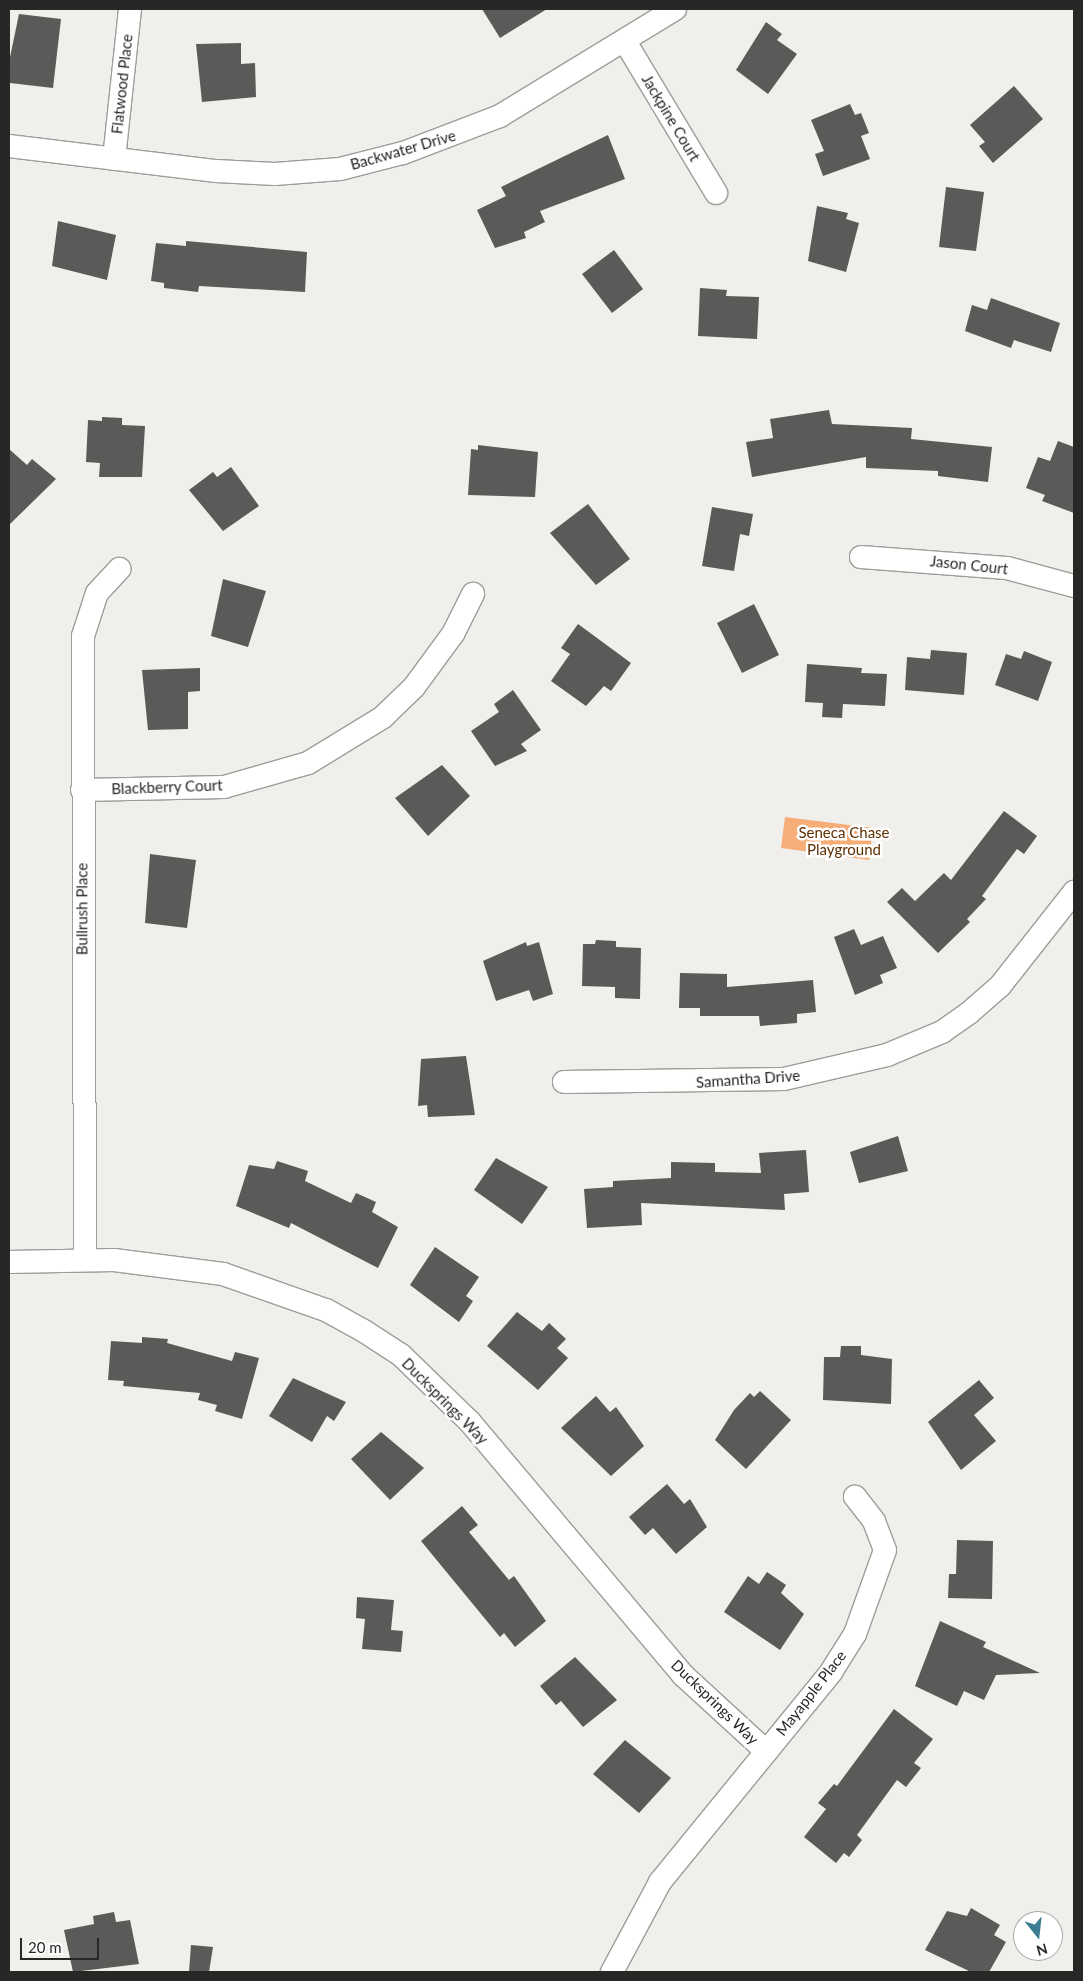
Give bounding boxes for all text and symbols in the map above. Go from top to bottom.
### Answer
street label: Flatwood Place [108,33,136,135]
street label: Jackpine Court [638,71,704,165]
street label: Backwater Drive [348,126,458,174]
street label: Jason Court [929,552,1009,578]
street label: Blackberry Court [111,776,223,798]
park label: Seneca Chase Playground [798,823,890,858]
street label: Bullrush Place [73,863,91,955]
street label: Samantha Drive [695,1066,801,1092]
street label: Ducksprings Way [398,1354,492,1448]
street label: Mayapple Place [772,1647,850,1739]
street label: Ducksprings Way [668,1656,762,1748]
north arrow [1013,1911,1063,1961]
scale bar [22,1928,101,1960]
text: 20 m [28,1938,62,1956]
text: N [1034,1940,1050,1960]

